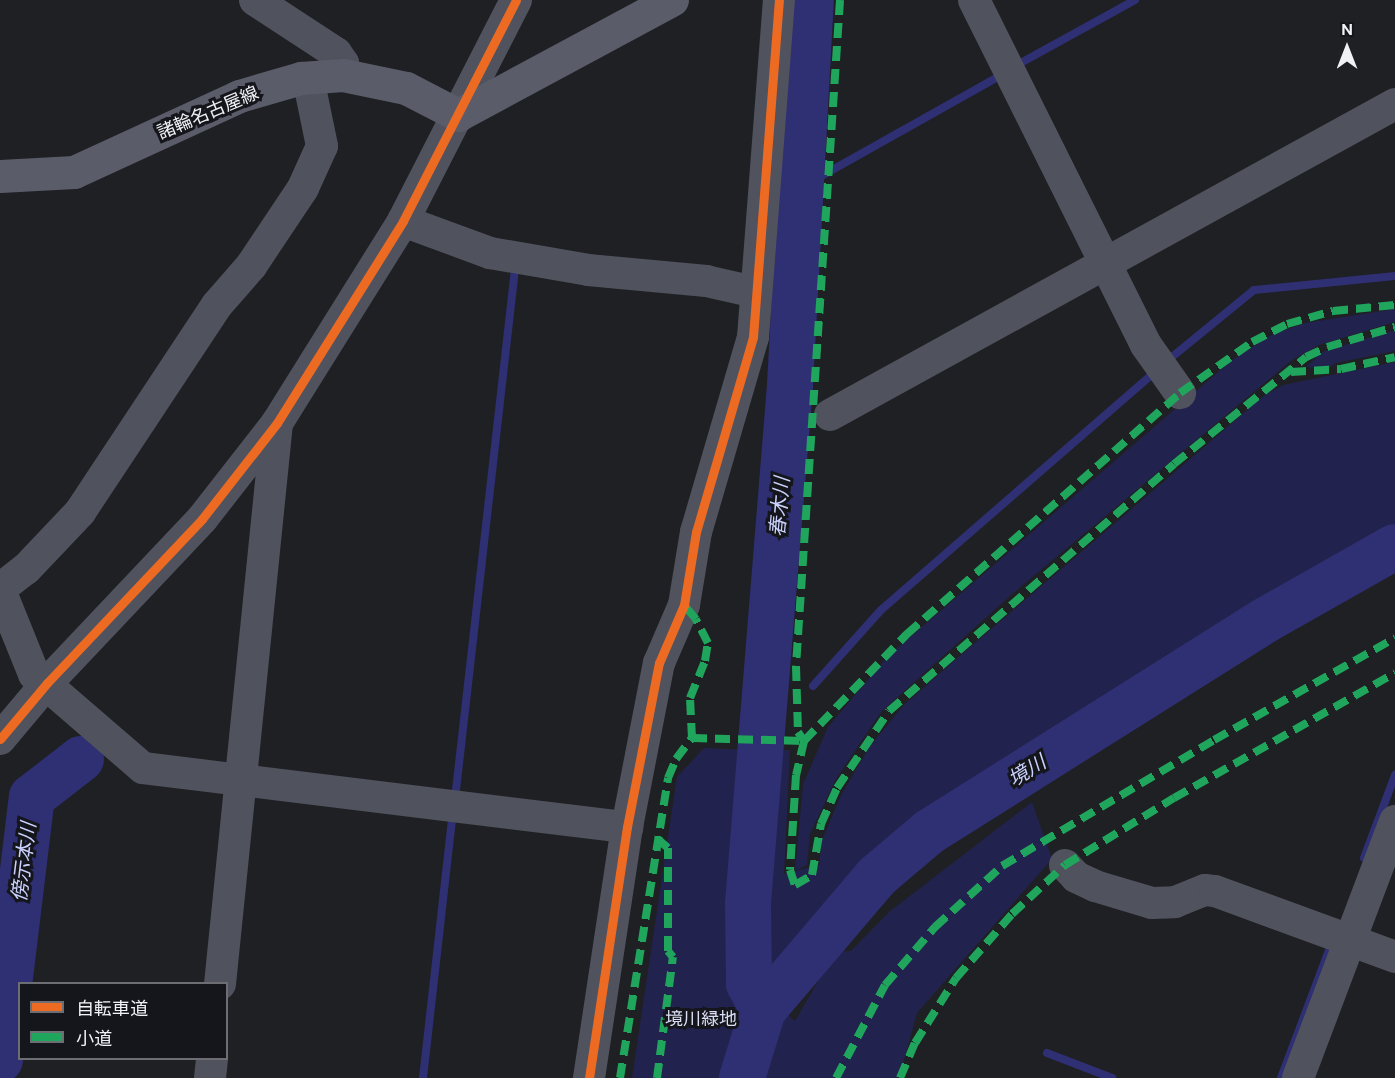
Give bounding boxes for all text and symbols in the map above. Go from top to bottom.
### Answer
north arrow [1317,18,1377,78]
text: N [1341,19,1353,40]
street label: 諸輪名古屋線 [154,82,262,144]
water label: 春木川 [765,476,795,538]
water label: 境川 [1004,750,1050,792]
water label: 傍示本川 [7,821,41,903]
legend [18,982,228,1060]
text: 自転車道 [76,997,148,1021]
park label: 境川緑地 [665,1008,737,1030]
text: 小道 [76,1027,112,1051]

